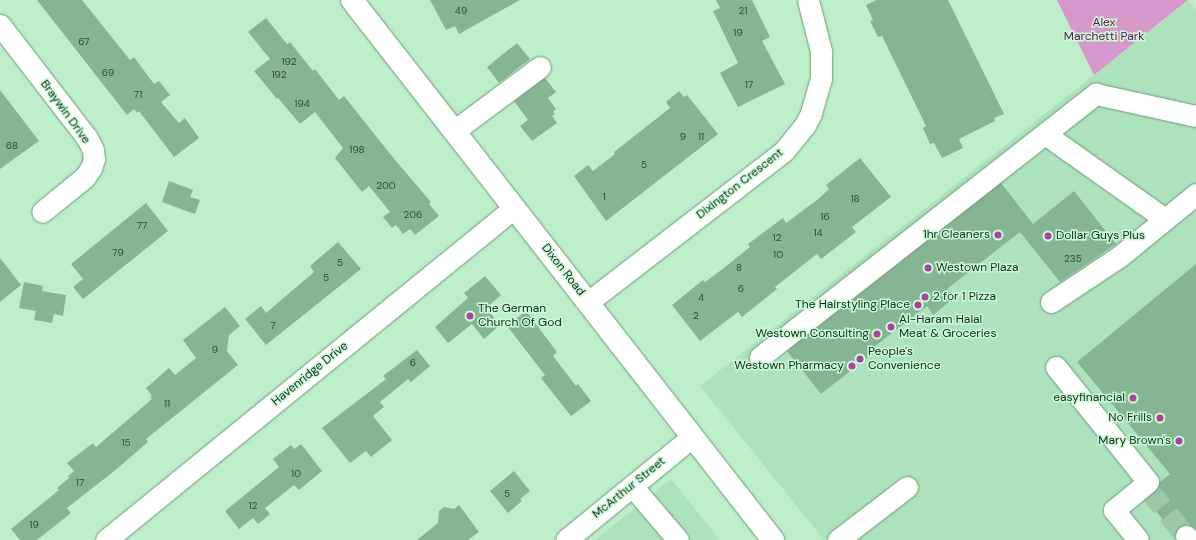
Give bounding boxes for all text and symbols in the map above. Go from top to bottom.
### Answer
house number: 49 [455,5,467,17]
house number: 21 [739,5,747,17]
park label: Alex Marchetti Park [1064,16,1144,44]
house number: 19 [733,27,743,39]
house number: 67 [78,36,90,48]
house number: 192 [282,56,296,68]
house number: 69 [102,67,114,79]
house number: 192 [272,69,286,81]
street label: Braywin Drive [37,77,93,147]
house number: 17 [745,79,753,91]
house number: 71 [134,89,142,101]
house number: 194 [294,98,310,110]
house number: 9 [680,131,686,143]
house number: 11 [698,131,704,143]
house number: 68 [6,140,18,152]
house number: 198 [349,144,365,156]
street label: Dixington Crescent [694,146,786,222]
house number: 5 [641,159,647,171]
house number: 200 [376,180,396,192]
house number: 1 [602,191,606,203]
house number: 18 [850,193,860,205]
house number: 206 [404,209,422,221]
house number: 16 [820,211,830,223]
house number: 77 [137,220,147,232]
house number: 14 [813,227,823,239]
place label: 1hr Cleaners [923,228,990,242]
place label: Dollar Guys Plus [1056,229,1145,243]
marker: 1hr Cleaners [993,230,1003,240]
marker: Dollar Guys Plus [1043,231,1053,241]
house number: 12 [773,232,781,244]
street label: Dixon Road [538,241,588,299]
house number: 79 [112,247,124,259]
house number: 10 [773,249,783,261]
house number: 235 [1064,253,1082,265]
house number: 5 [337,257,343,269]
place label: Westown Plaza [936,261,1018,275]
house number: 8 [736,262,742,274]
marker: Westown Plaza [923,263,933,273]
house number: 5 [323,272,329,284]
house number: 6 [738,283,744,295]
place label: 2 for 1 Pizza [933,290,996,304]
house number: 4 [698,292,704,304]
marker: 2 for 1 Pizza [920,292,930,302]
place label: The Hairstyling Place [795,298,910,312]
marker: The Hairstyling Place [913,300,923,310]
place label: The German Church Of God [478,302,562,330]
house number: 2 [693,310,699,322]
marker: The German Church Of God [465,311,475,321]
place label: Al-Haram Halal Meat & Groceries [899,313,996,341]
house number: 7 [270,320,276,332]
marker: Al-Haram Halal Meat & Groceries [886,322,896,332]
place label: Westown Consulting [755,327,869,341]
marker: Westown Consulting [872,329,882,339]
street label: Havenridge Drive [269,339,351,409]
house number: 9 [212,344,218,356]
place label: People's Convenience [868,345,940,373]
marker: People's Convenience [855,354,865,364]
house number: 6 [410,357,416,369]
place label: Westown Pharmacy [734,359,844,373]
marker: Westown Pharmacy [847,361,857,371]
place label: easyfinancial [1053,391,1125,405]
marker: easyfinancial [1128,393,1138,403]
house number: 11 [164,398,170,410]
place label: No Frills [1108,411,1152,425]
marker: No Frills [1155,413,1165,423]
place label: Mary Brown's [1098,434,1171,448]
marker: Mary Brown's [1174,436,1184,446]
house number: 15 [121,437,131,449]
street label: McArthur Street [590,454,668,522]
house number: 10 [291,468,301,480]
house number: 17 [76,477,84,489]
house number: 5 [504,488,510,500]
house number: 12 [249,500,257,512]
house number: 19 [29,519,39,531]

